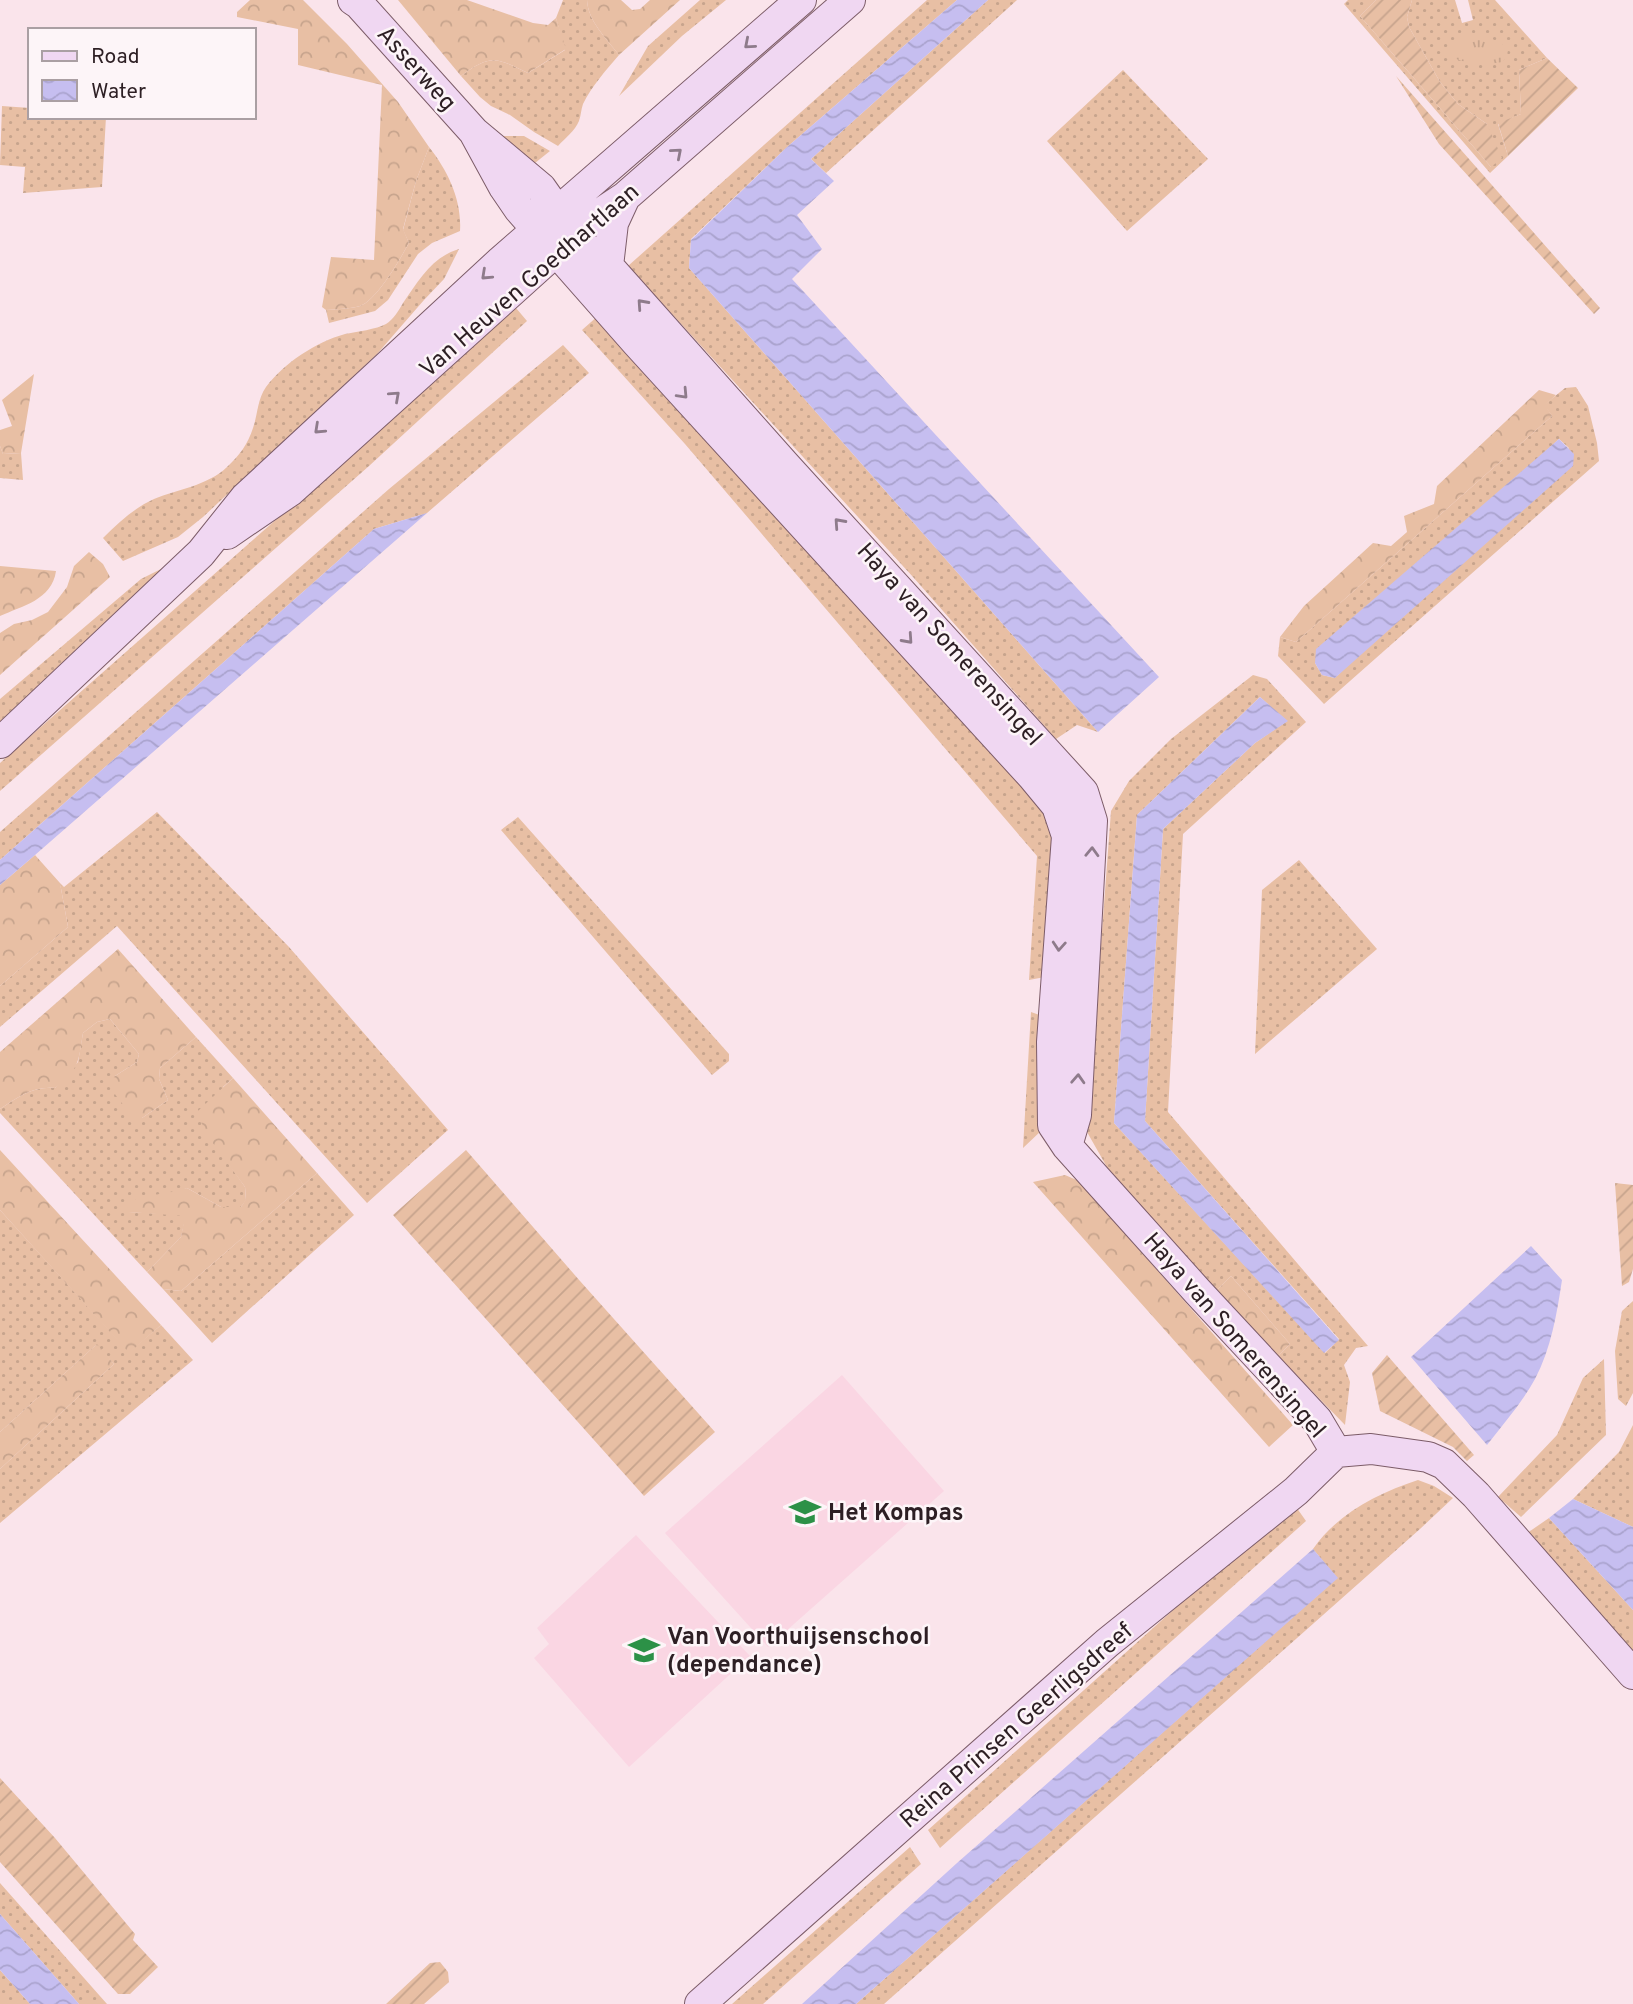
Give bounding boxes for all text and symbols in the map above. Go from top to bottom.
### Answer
street label: Asserweg [369,20,462,118]
legend [28,28,256,119]
one-way arrow [744,36,757,48]
text: Road [91,44,140,71]
text: Water [91,79,146,106]
one-way arrow [668,149,681,161]
street label: Van Heuven Goedhartlaan [414,178,646,385]
one-way arrow [481,267,494,279]
one-way arrow [638,299,650,312]
one-way arrow [675,386,687,399]
one-way arrow [387,392,400,404]
one-way arrow [314,421,327,434]
one-way arrow [835,518,848,531]
street label: Haya van Somerensingel [849,537,1048,753]
one-way arrow [899,631,912,644]
one-way arrow [1084,846,1099,857]
one-way arrow [1052,941,1067,952]
one-way arrow [1071,1073,1086,1084]
street label: Haya van Somerensingel [1136,1227,1331,1446]
school or university icon: Het Kompas [788,1495,822,1529]
place label: Het Kompas [828,1499,964,1529]
street label: Reina Prinsen Geerligsdreef [895,1617,1140,1836]
place label: Van Voorthuijsenschool (dependance) [667,1623,930,1681]
school or university icon: Van Voorthuijsenschool (dependance) [627,1633,661,1667]

